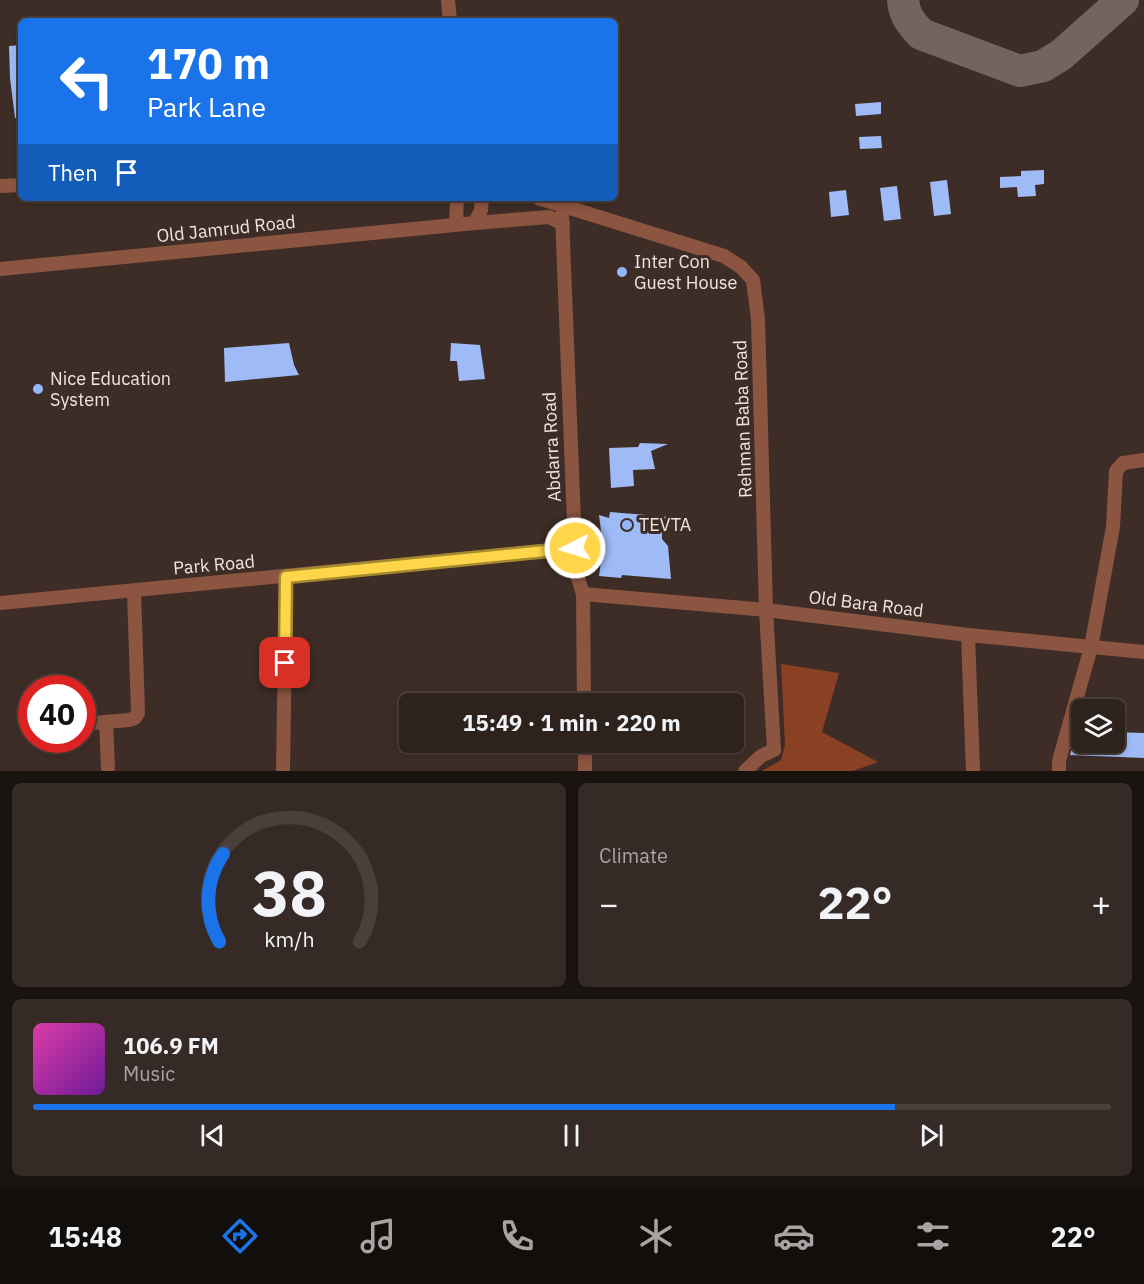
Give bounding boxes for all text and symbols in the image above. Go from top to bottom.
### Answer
text: 170 m [147,36,270,91]
icon: left [48,42,126,120]
text: Park Lane [147,89,266,124]
icon: arrive [110,156,143,189]
text: Then [48,158,98,187]
street label: Old Jamrud Road [155,210,297,247]
place label: Inter Con Guest House [634,250,738,294]
marker: Inter Con Guest House [615,265,629,279]
street label: Rehman Baba Road [728,340,757,498]
place label: Nice Education System [50,367,171,411]
marker: Nice Education System [31,382,45,396]
street label: Abdarra Road [537,391,566,503]
place label: TEVTA [639,513,692,536]
position arrow [543,516,607,580]
marker: TEVTA [620,518,634,532]
street label: Park Road [172,549,256,580]
street label: Old Bara Road [807,585,925,622]
pin [259,637,310,688]
icon: arrive [268,646,301,679]
speed limit sign: 40 [18,675,96,753]
map controls [1071,699,1125,753]
button: layers [1071,699,1125,753]
text: 15:49 · 1 min · 220 m [462,708,681,737]
text: Climate [599,842,668,869]
text: 38 [252,852,326,933]
text: 22° [817,873,893,931]
text: − [599,882,619,925]
text: + [1091,882,1111,925]
text: km/h [264,925,314,953]
text: 106.9 FM [123,1031,219,1060]
text: Music [123,1060,175,1087]
icon: previous [196,1119,229,1152]
icon: pause [555,1119,588,1152]
icon: next [915,1119,948,1152]
icon: directions [219,1215,261,1257]
icon: music [357,1215,399,1257]
icon: phone [496,1215,538,1257]
icon: climate [635,1215,677,1257]
icon: car [773,1215,815,1257]
icon: filters [912,1215,954,1257]
text: 15:48 [48,1219,122,1254]
text: 22° [1051,1219,1096,1254]

